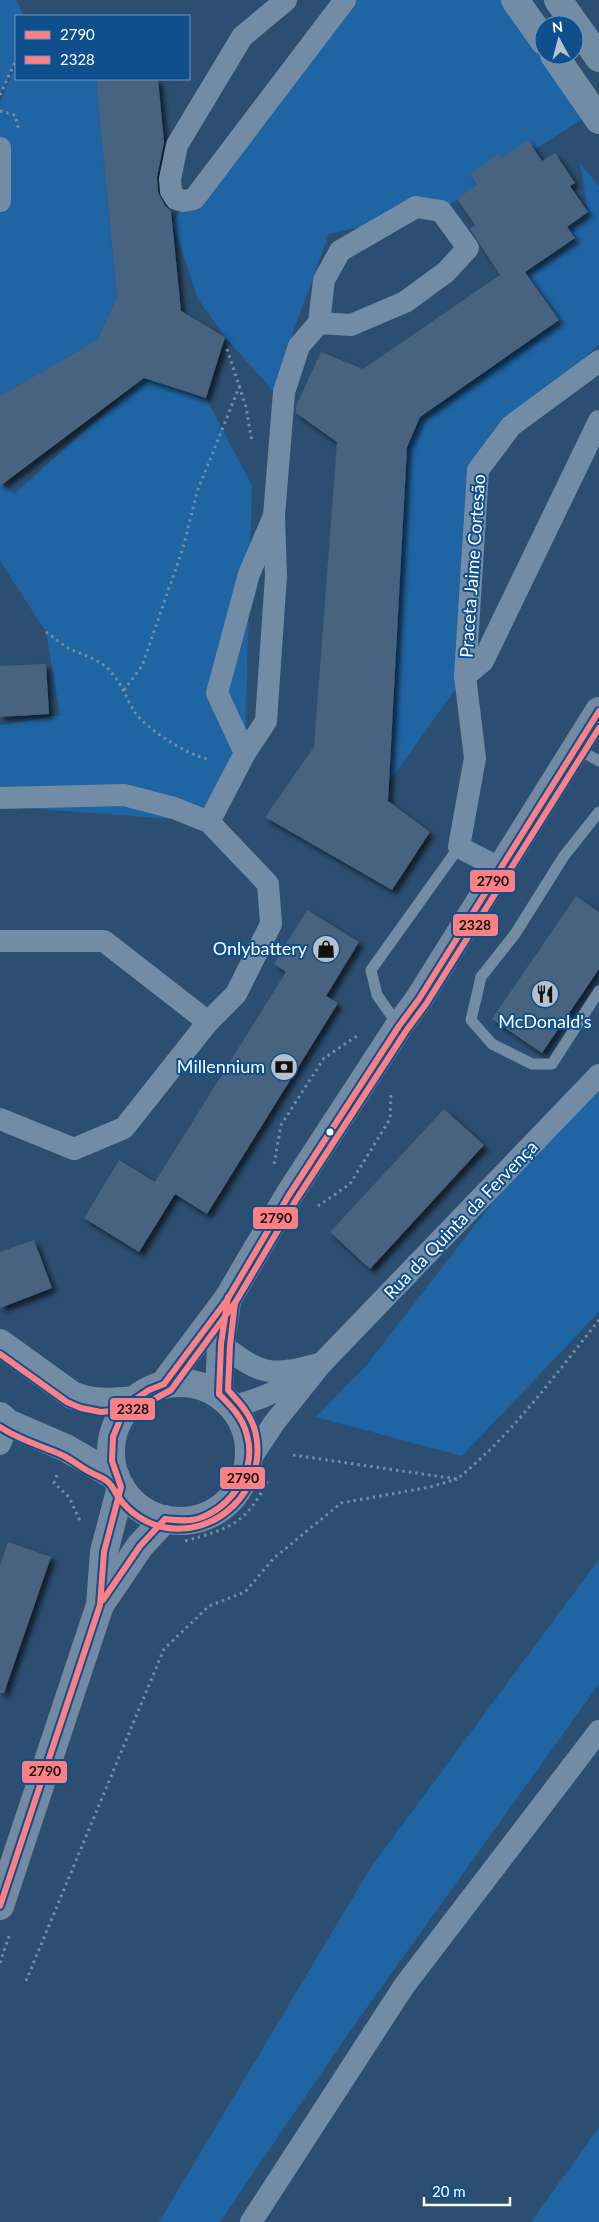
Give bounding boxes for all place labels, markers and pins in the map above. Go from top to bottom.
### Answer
shop icon: Onlybattery [311,934,341,964]
place label: Onlybattery [213,937,308,959]
restaurant icon: McDonald's [530,979,560,1009]
place label: McDonald's [498,1010,592,1032]
bank icon: Millennium [269,1052,299,1082]
place label: Millennium [177,1055,265,1077]
unlabelled marker [325,1127,335,1137]

